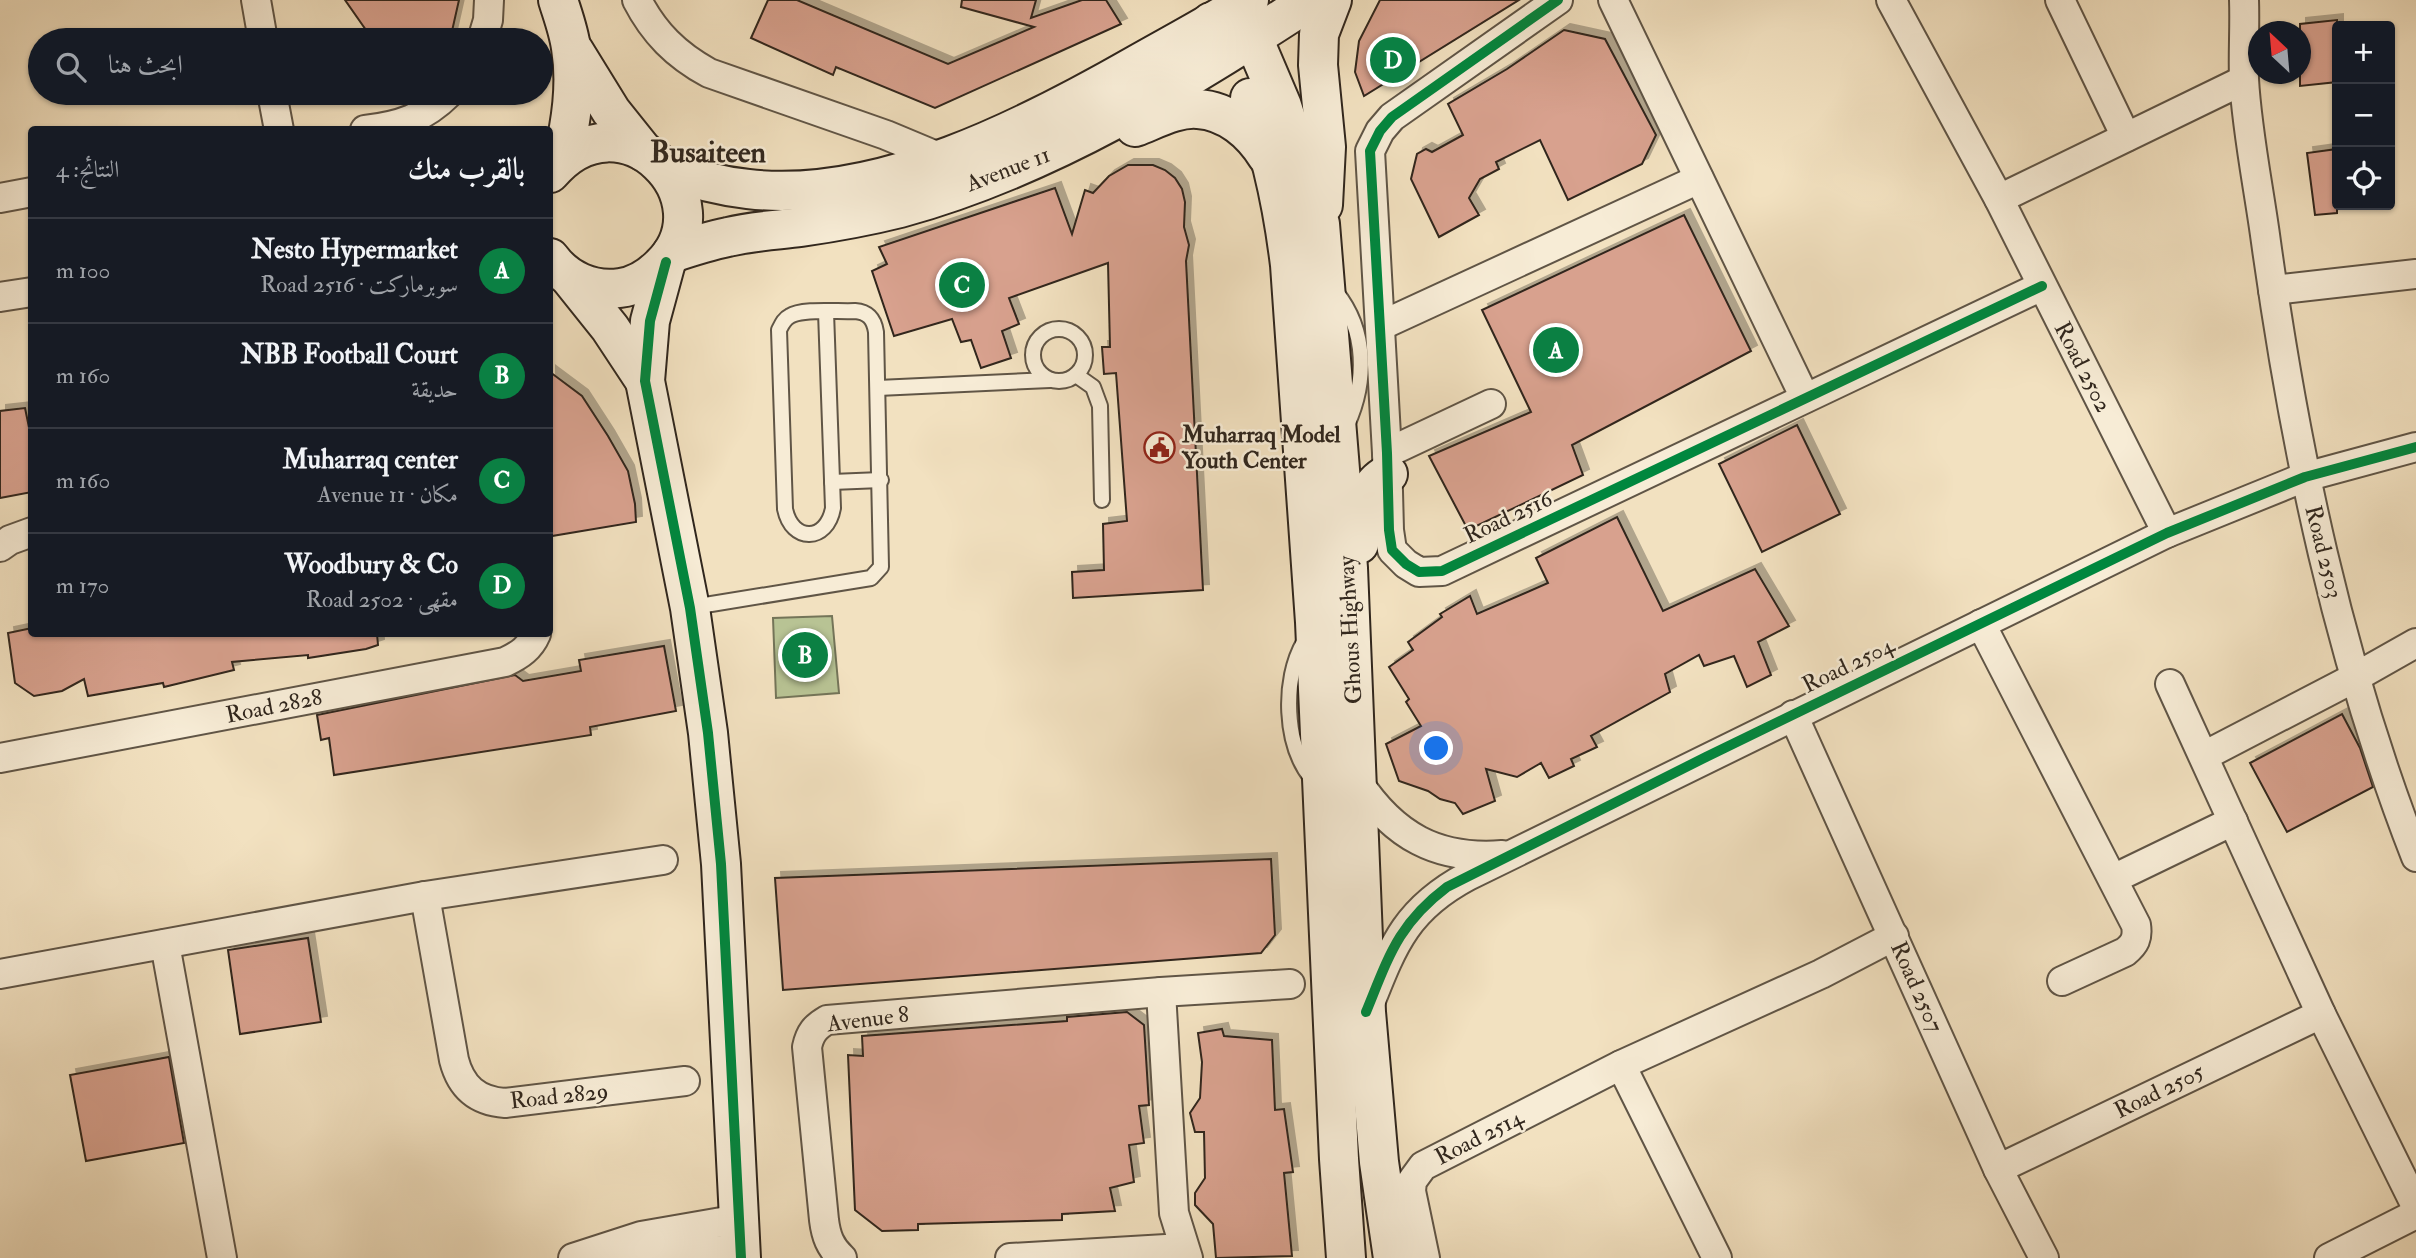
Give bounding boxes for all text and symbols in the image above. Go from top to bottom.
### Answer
north arrow [2248,21,2311,84]
map controls [2332,21,2395,210]
button: + [2332,21,2395,84]
search box [28,28,553,105]
pin: D [1370,34,1416,86]
icon: search [52,48,90,86]
text: ابحث هنا [108,49,183,81]
button: − [2332,84,2395,147]
district label: Busaiteen [650,134,766,171]
street label: Avenue 11 [961,140,1054,199]
button: locate [2332,147,2395,210]
text: بالقرب منك [408,151,525,188]
text: النتائج: 4 [56,155,119,184]
text: Nesto Hypermarket [251,234,458,266]
text: 100 m [56,256,110,285]
text: A [495,256,509,285]
pin: C [939,259,985,311]
text: سوبرماركت · Road 2516 [260,270,458,299]
street label: Road 2502 [2048,317,2118,417]
pin: A [1533,324,1579,376]
text: NBB Football Court [241,339,458,371]
text: 160 m [56,361,110,390]
text: B [494,361,510,390]
text: حديقة [411,375,458,404]
place label: Muharraq Model Youth Center [1181,420,1342,475]
public building icon: Muharraq Model Youth Center [1142,430,1176,464]
text: Muharraq center [283,444,458,476]
text: 160 m [56,466,110,495]
text: C [494,466,510,495]
text: مكان · Avenue 11 [317,480,458,509]
street label: Road 2516 [1459,483,1558,550]
street label: Road 2503 [2298,502,2350,602]
text: Woodbury & Co [285,549,458,581]
street label: Ghous Highway [1332,554,1368,705]
text: 170 m [56,571,109,600]
text: D [493,571,511,600]
text: مقهى · Road 2502 [306,585,458,614]
pin: B [782,629,828,681]
street label: Road 2504 [1797,630,1900,700]
street label: Road 2828 [223,682,325,730]
your location [1419,731,1453,765]
street label: Road 2507 [1884,937,1950,1037]
street label: Avenue 8 [824,1000,911,1039]
street label: Road 2505 [2109,1057,2209,1125]
street label: Road 2829 [508,1076,610,1116]
street label: Road 2514 [1430,1102,1529,1172]

